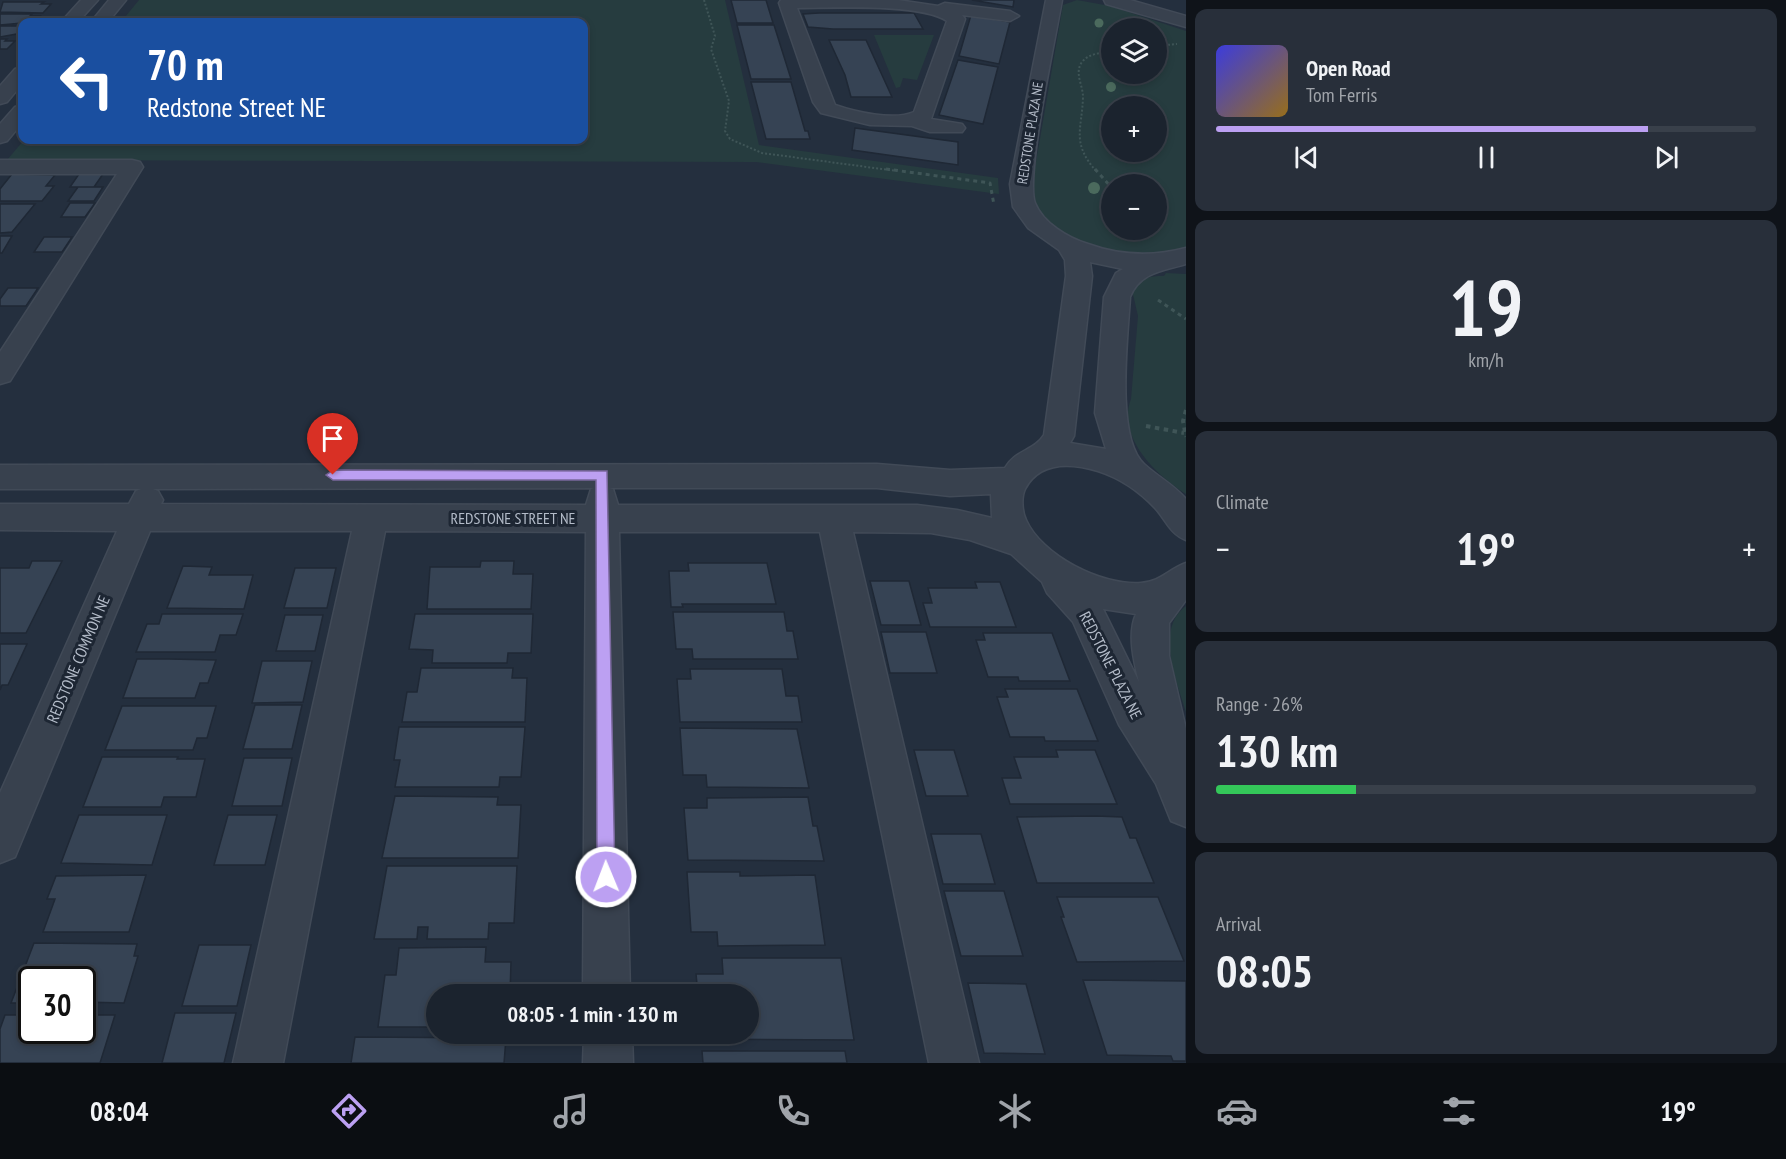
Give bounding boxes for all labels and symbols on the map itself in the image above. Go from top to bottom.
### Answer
street label: REDSTONE PLAZA NE [1013,81,1047,185]
pin [307,413,358,475]
street label: REDSTONE STREET NE [451,508,576,528]
street label: REDSTONE COMMON NE [42,592,114,726]
street label: REDSTONE PLAZA NE [1075,608,1147,722]
position arrow [574,845,638,909]
speed limit sign: 30 [18,966,96,1044]

